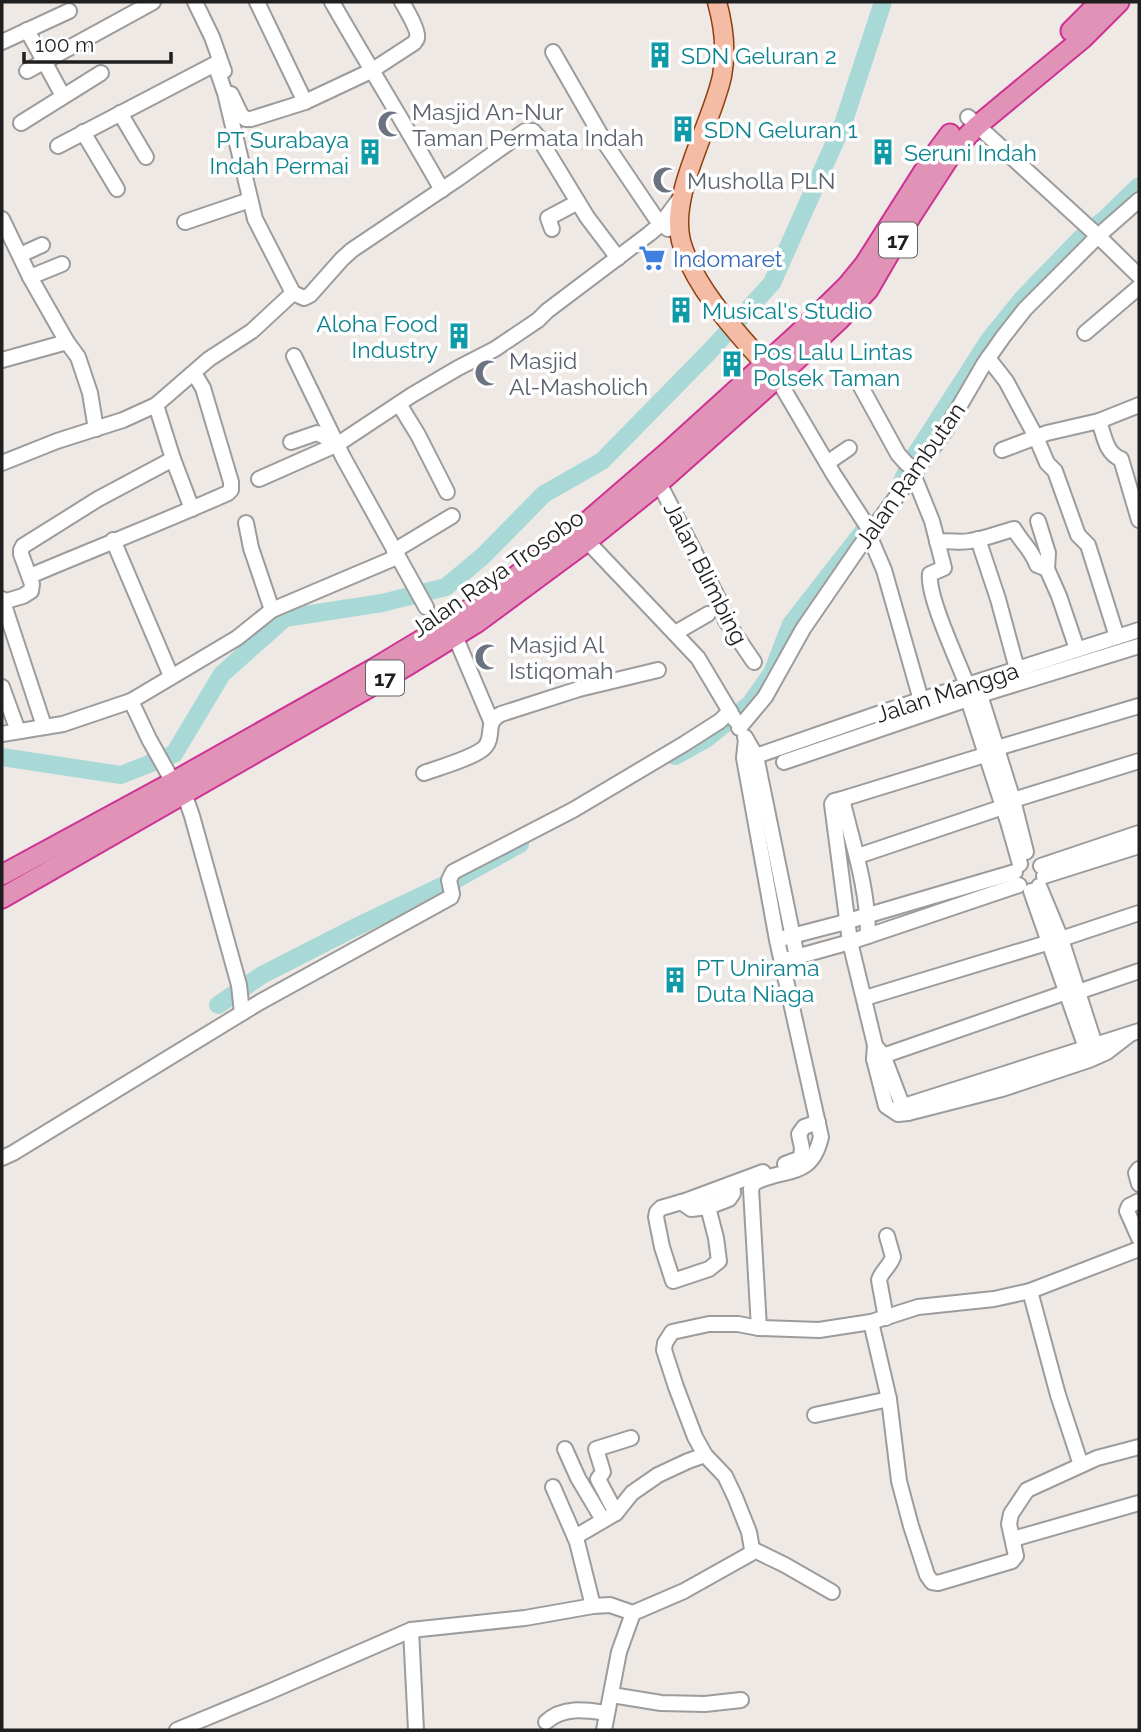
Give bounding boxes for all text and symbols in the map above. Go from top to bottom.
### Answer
scale bar [24,21,172,65]
text: 100 m [35,32,94,57]
building icon: SDN Geluran 2 [645,40,675,70]
place label: SDN Geluran 2 [681,42,837,69]
place label: Masjid An-Nur Taman Permata Indah [412,98,644,151]
mosque icon: Masjid An-Nur Taman Permata Indah [376,109,406,139]
building icon: SDN Geluran 1 [668,114,698,144]
place label: SDN Geluran 1 [704,116,858,143]
place label: PT Surabaya Indah Permai [209,126,349,179]
building icon: PT Surabaya Indah Permai [355,137,385,167]
building icon: Seruni Indah [868,137,898,167]
place label: Seruni Indah [904,139,1037,166]
mosque icon: Musholla PLN [651,165,681,195]
place label: Musholla PLN [687,167,835,194]
road number: 17 [879,222,917,258]
supermarket icon: Indomaret [637,243,667,273]
place label: Indomaret [673,245,783,272]
building icon: Musical's Studio [666,295,696,325]
place label: Musical's Studio [702,297,872,324]
place label: Aloha Food Industry [316,310,438,363]
building icon: Aloha Food Industry [444,321,474,351]
place label: Pos Lalu Lintas Polsek Taman [753,338,913,391]
place label: Masjid Al-Masholich [509,347,648,400]
building icon: Pos Lalu Lintas Polsek Taman [717,349,747,379]
mosque icon: Masjid Al-Masholich [473,358,503,388]
street label: Jalan Rambutan [850,397,970,553]
street label: Jalan Blimbing [659,497,753,649]
street label: Jalan Raya Trosobo [406,503,588,643]
place label: Masjid Al Istiqomah [509,631,613,684]
mosque icon: Masjid Al Istiqomah [473,642,503,672]
street label: Jalan Mangga [872,656,1022,728]
road number: 17 [366,660,404,696]
place label: PT Unirama Duta Niaga [696,954,819,1007]
building icon: PT Unirama Duta Niaga [660,965,690,995]

